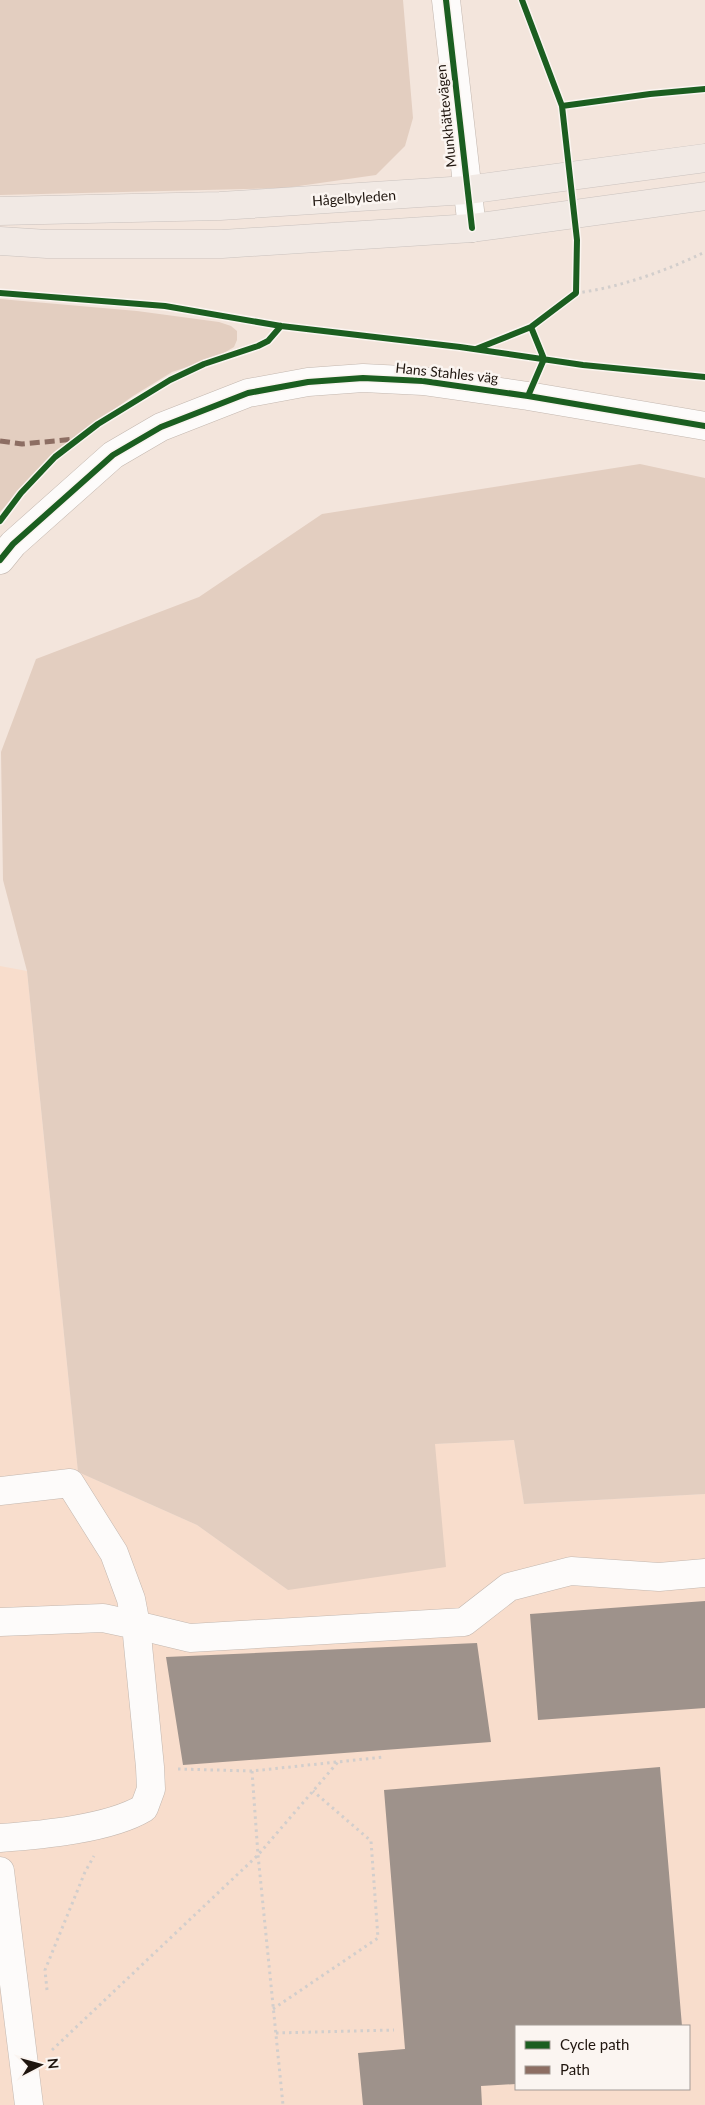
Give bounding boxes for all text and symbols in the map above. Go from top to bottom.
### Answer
street label: Munkhättevägen [432,64,459,168]
street label: Hågelbyleden [312,186,396,209]
street label: Hans Stahles väg [395,359,499,386]
legend [515,2025,690,2090]
text: Cycle path [560,2035,629,2053]
north arrow [15,2040,65,2090]
text: N [44,2057,62,2070]
text: Path [560,2060,590,2078]

